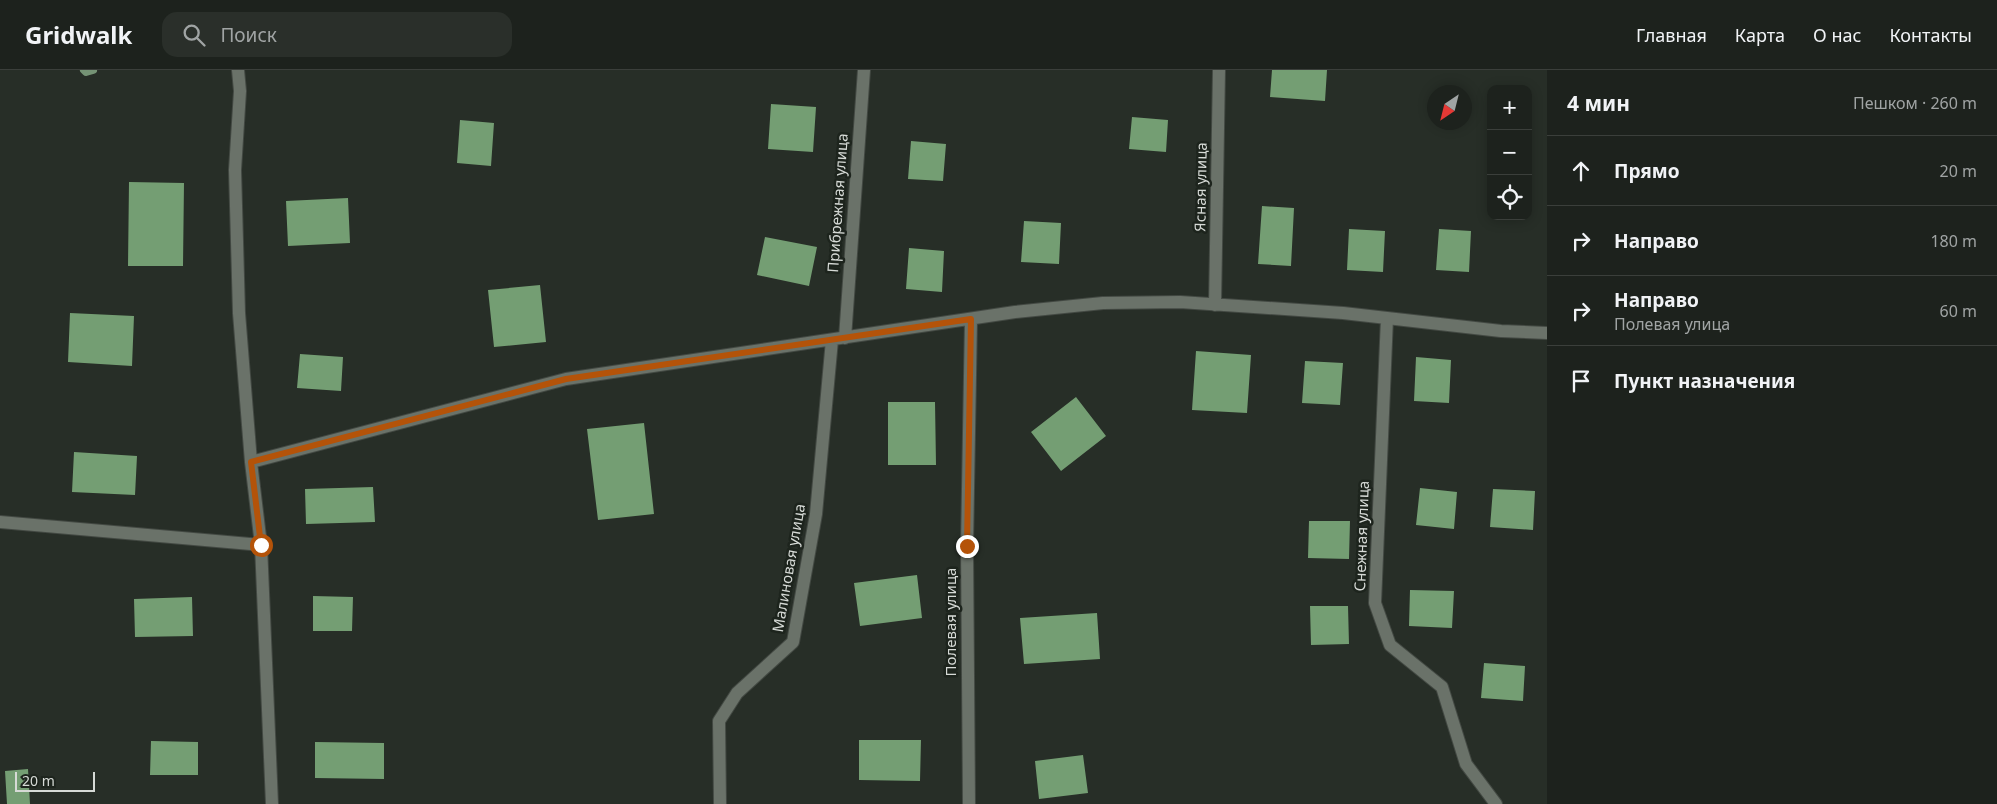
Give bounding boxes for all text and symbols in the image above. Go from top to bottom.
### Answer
search box [162,12,512,57]
text: Gridwalk [25,18,132,51]
icon: search [180,21,208,49]
text: Поиск [220,22,277,48]
text: Главная [1636,23,1707,47]
text: Карта [1735,23,1785,47]
text: О нас [1813,23,1861,47]
text: Контакты [1889,23,1972,47]
north arrow [1427,85,1472,130]
map controls [1487,85,1532,220]
button: + [1487,85,1532,130]
text: 4 мин [1567,89,1630,117]
text: Пешком · 260 m [1853,92,1977,114]
button: − [1487,130,1532,175]
street label: Прибрежная улица [822,133,852,273]
street label: Ясная улица [1189,142,1211,232]
icon: ahead [1567,157,1595,185]
text: Прямо [1614,158,1680,184]
text: 20 m [1940,160,1977,182]
button: locate [1487,175,1532,220]
icon: right [1567,227,1595,255]
text: Направо [1614,228,1699,254]
text: 180 m [1930,230,1977,252]
text: Направо [1614,287,1699,313]
icon: right [1567,297,1595,325]
text: 60 m [1940,300,1977,322]
text: Полевая улица [1614,313,1730,335]
icon: arrive [1567,367,1595,395]
text: Пункт назначения [1614,368,1795,394]
street label: Снежная улица [1349,480,1373,592]
street label: Малиновая улица [767,502,809,634]
route start [250,534,273,557]
route end [956,535,979,558]
street label: Полевая улица [940,568,960,676]
scale bar [15,769,95,792]
text: 20 m [22,771,55,790]

